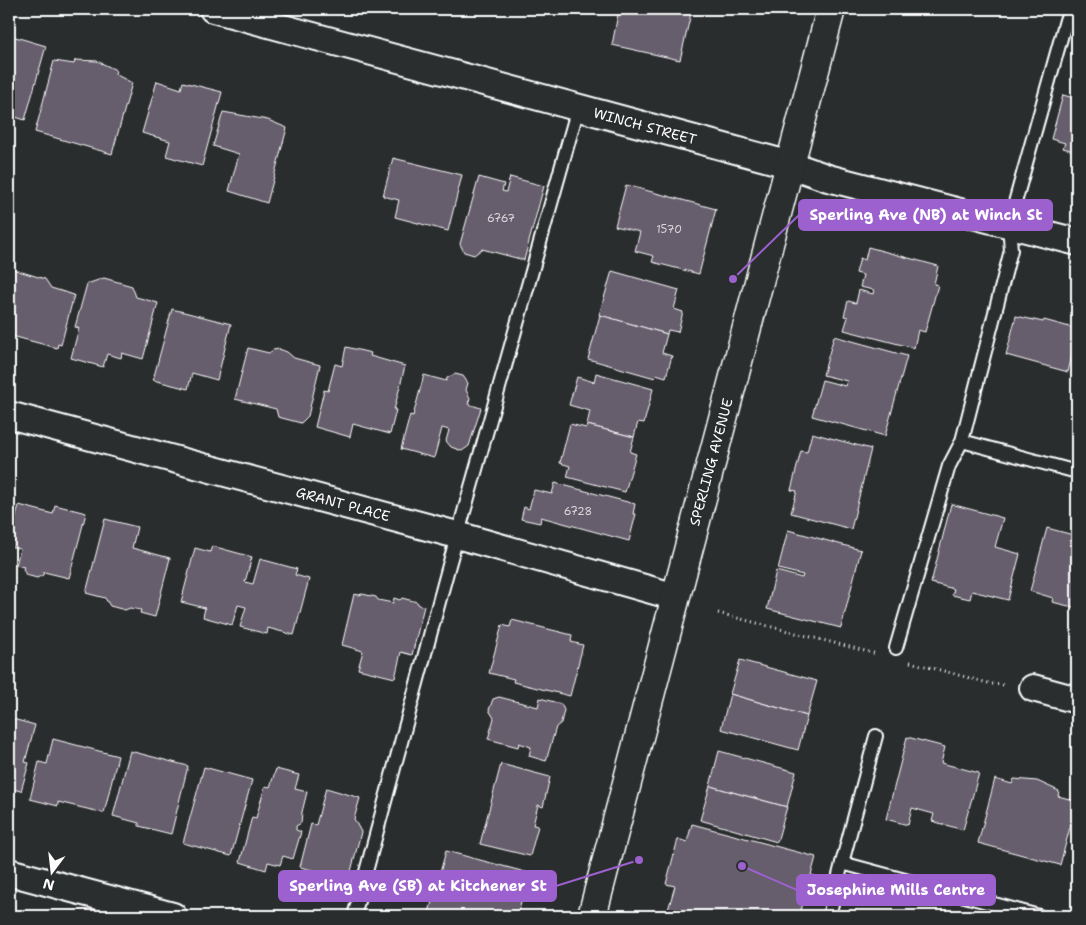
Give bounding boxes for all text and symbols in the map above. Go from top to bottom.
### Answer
street label: WINCH STREET [591,104,699,149]
callout: Sperling Ave (NB) at Winch St [799,200,1052,230]
text: Sperling Ave (NB) at Winch St [810,205,1042,225]
house number: 6767 [487,211,515,226]
house number: 1570 [656,222,682,237]
street label: SPERLING AVENUE [685,396,737,528]
street label: GRANT PLACE [294,483,392,525]
house number: 6728 [564,504,592,519]
north arrow [28,848,78,898]
callout: Sperling Ave (SB) at Kitchener St [279,871,556,901]
text: N [41,874,56,895]
callout: Josephine Mills Centre [797,875,995,905]
text: Sperling Ave (SB) at Kitchener St [289,876,547,896]
text: Josephine Mills Centre [807,880,985,900]

